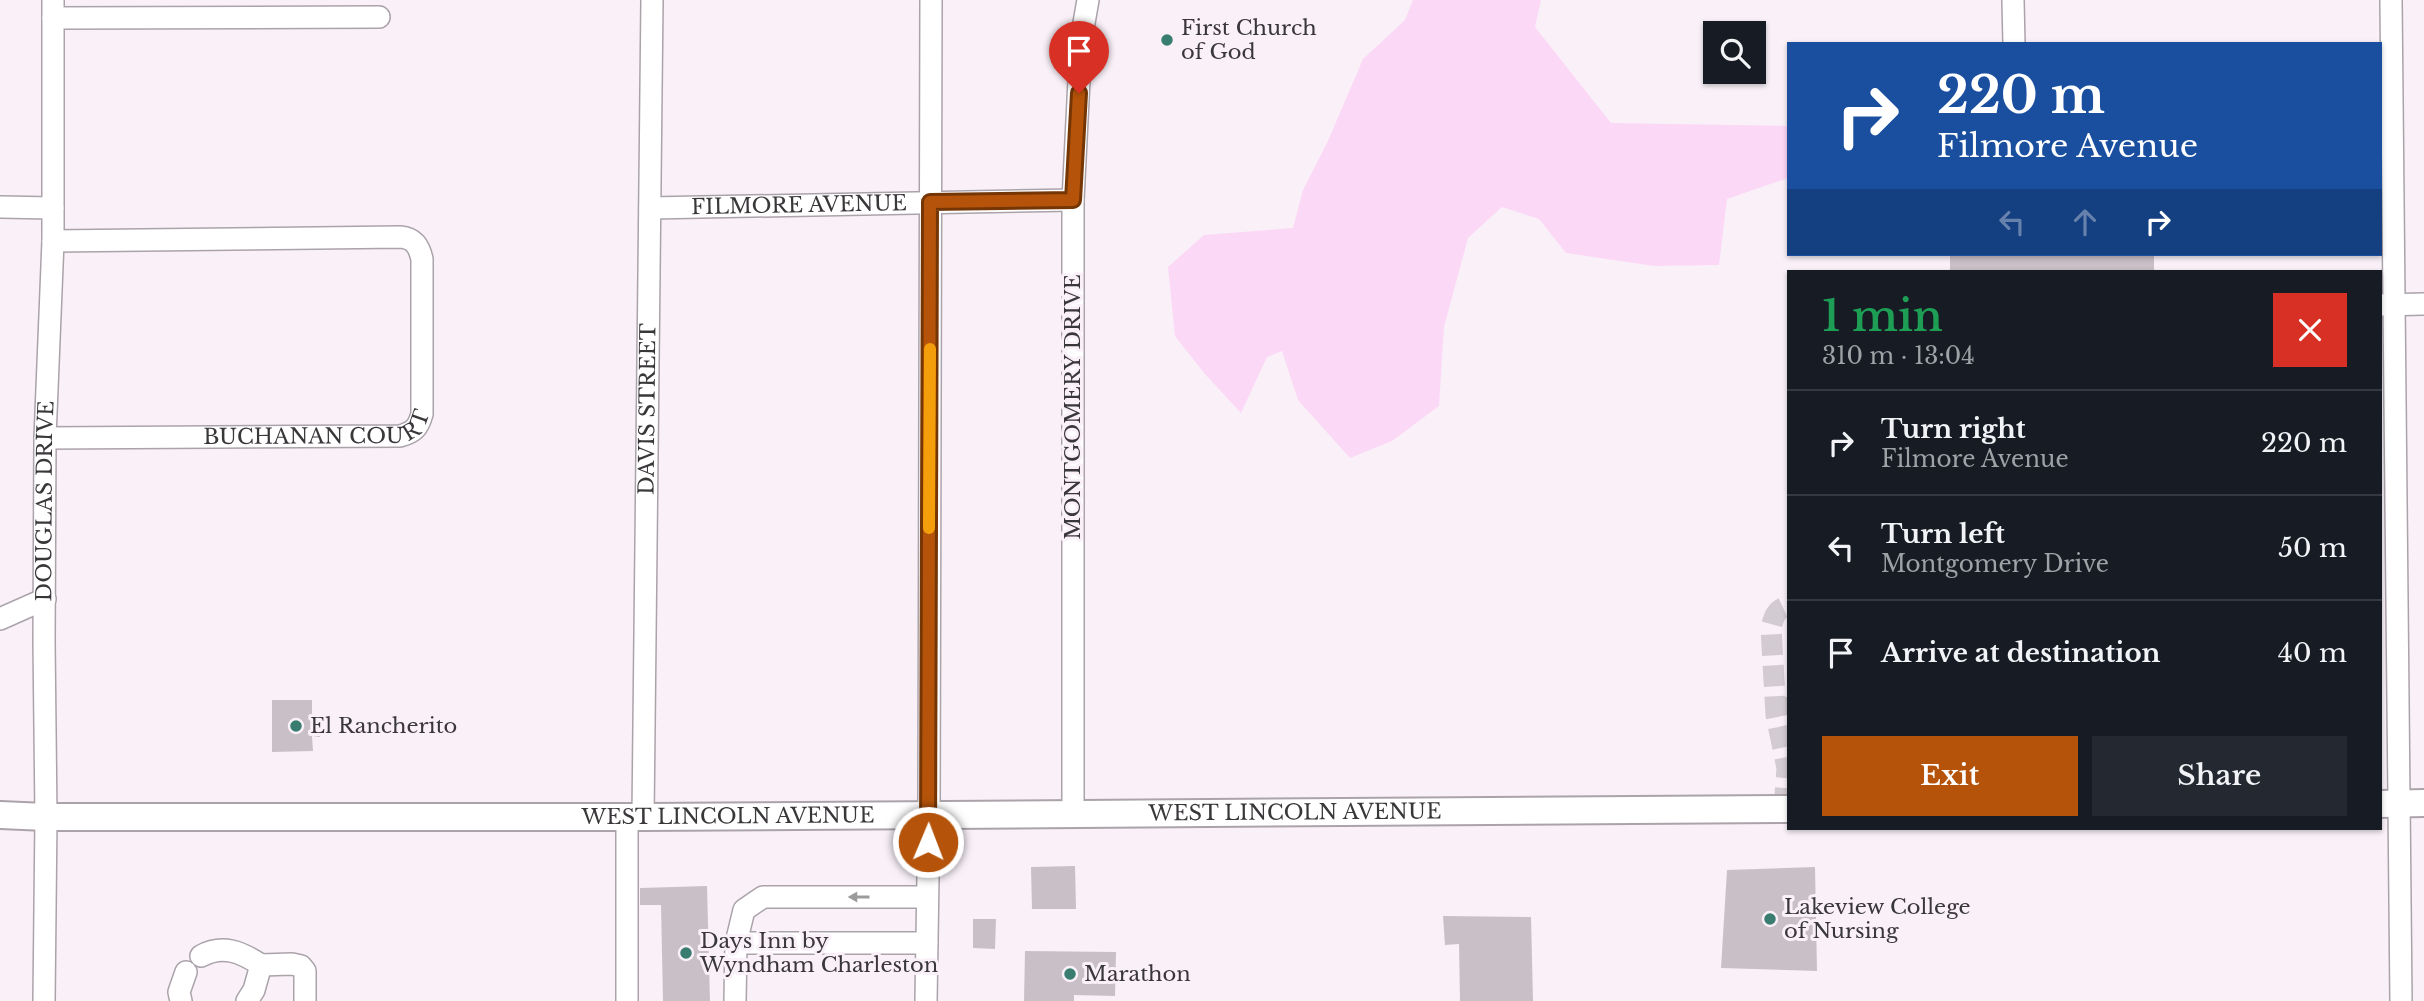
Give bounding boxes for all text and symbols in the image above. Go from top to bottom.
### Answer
place label: First Church of God [1181,15,1317,65]
pin [1049,21,1109,93]
map controls [1703,21,1766,84]
button: search [1703,21,1766,84]
icon: arrive [1060,32,1098,70]
marker: First Church of God [1159,32,1175,48]
text: 220 m [1937,65,2105,126]
icon: right [1822,70,1913,161]
text: Filmore Avenue [1937,126,2198,166]
street label: FILMORE AVENUE [691,190,907,220]
icon: left [1993,203,2031,241]
icon: ahead [2066,203,2104,241]
icon: right [2139,203,2177,241]
street label: MONTGOMERY DRIVE [1060,274,1086,540]
text: 1 min [1822,290,1943,342]
button: close [2273,293,2347,367]
street label: DAVIS STREET [634,323,661,495]
text: 310 m · 13:04 [1822,342,1975,370]
street label: DOUGLAS DRIVE [31,400,60,601]
street label: BUCHANAN COURT [203,406,436,450]
text: Turn right [1881,413,2026,445]
icon: right [1822,424,1860,462]
text: 220 m [2261,427,2347,459]
text: Filmore Avenue [1881,445,2069,473]
text: Turn left [1881,518,2005,550]
icon: left [1822,529,1860,567]
text: 50 m [2278,532,2347,564]
text: Montgomery Drive [1881,550,2109,578]
icon: arrive [1822,634,1860,672]
text: Arrive at destination [1881,637,2161,669]
text: 40 m [2278,637,2347,669]
place label: El Rancherito [310,713,457,739]
marker: El Rancherito [288,718,304,734]
button: Exit [1822,736,2078,816]
button: Share [2092,736,2347,816]
street label: WEST LINCOLN AVENUE [1147,798,1441,826]
street label: WEST LINCOLN AVENUE [581,802,874,830]
position arrow [891,805,965,879]
one-way arrow [848,891,870,903]
place label: Lakeview College of Nursing [1784,894,1971,944]
marker: Lakeview College of Nursing [1762,911,1778,927]
place label: Days Inn by Wyndham Charleston [699,928,938,978]
marker: Days Inn by Wyndham Charleston [678,945,694,961]
place label: Marathon [1084,961,1191,987]
marker: Marathon [1062,966,1078,982]

